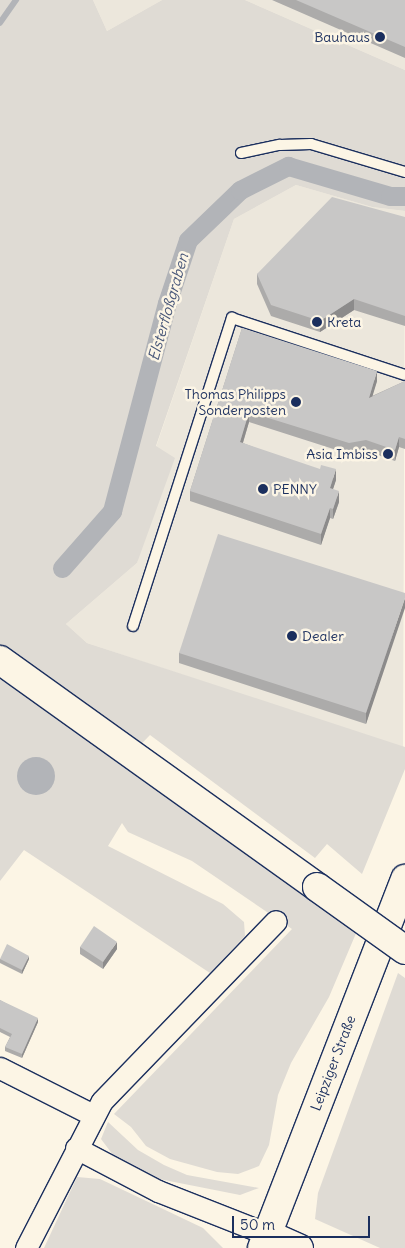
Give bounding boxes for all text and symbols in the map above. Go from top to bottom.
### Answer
place label: Bauhaus [314,29,370,45]
marker: Bauhaus [374,31,386,43]
water label: Elsterfloßgraben [144,251,192,363]
place label: Kreta [327,314,361,330]
marker: Kreta [311,316,323,328]
place label: Thomas Philipps Sonderposten [185,386,286,418]
marker: Thomas Philipps Sonderposten [290,396,302,408]
place label: Asia Imbiss [306,446,378,462]
marker: Asia Imbiss [382,448,394,460]
place label: PENNY [273,481,317,497]
marker: PENNY [257,483,269,495]
place label: Dealer [302,628,344,644]
marker: Dealer [286,630,298,642]
street label: Leipziger Straße [307,1013,359,1113]
scale bar [235,1206,372,1238]
text: 50 m [240,1215,275,1234]

